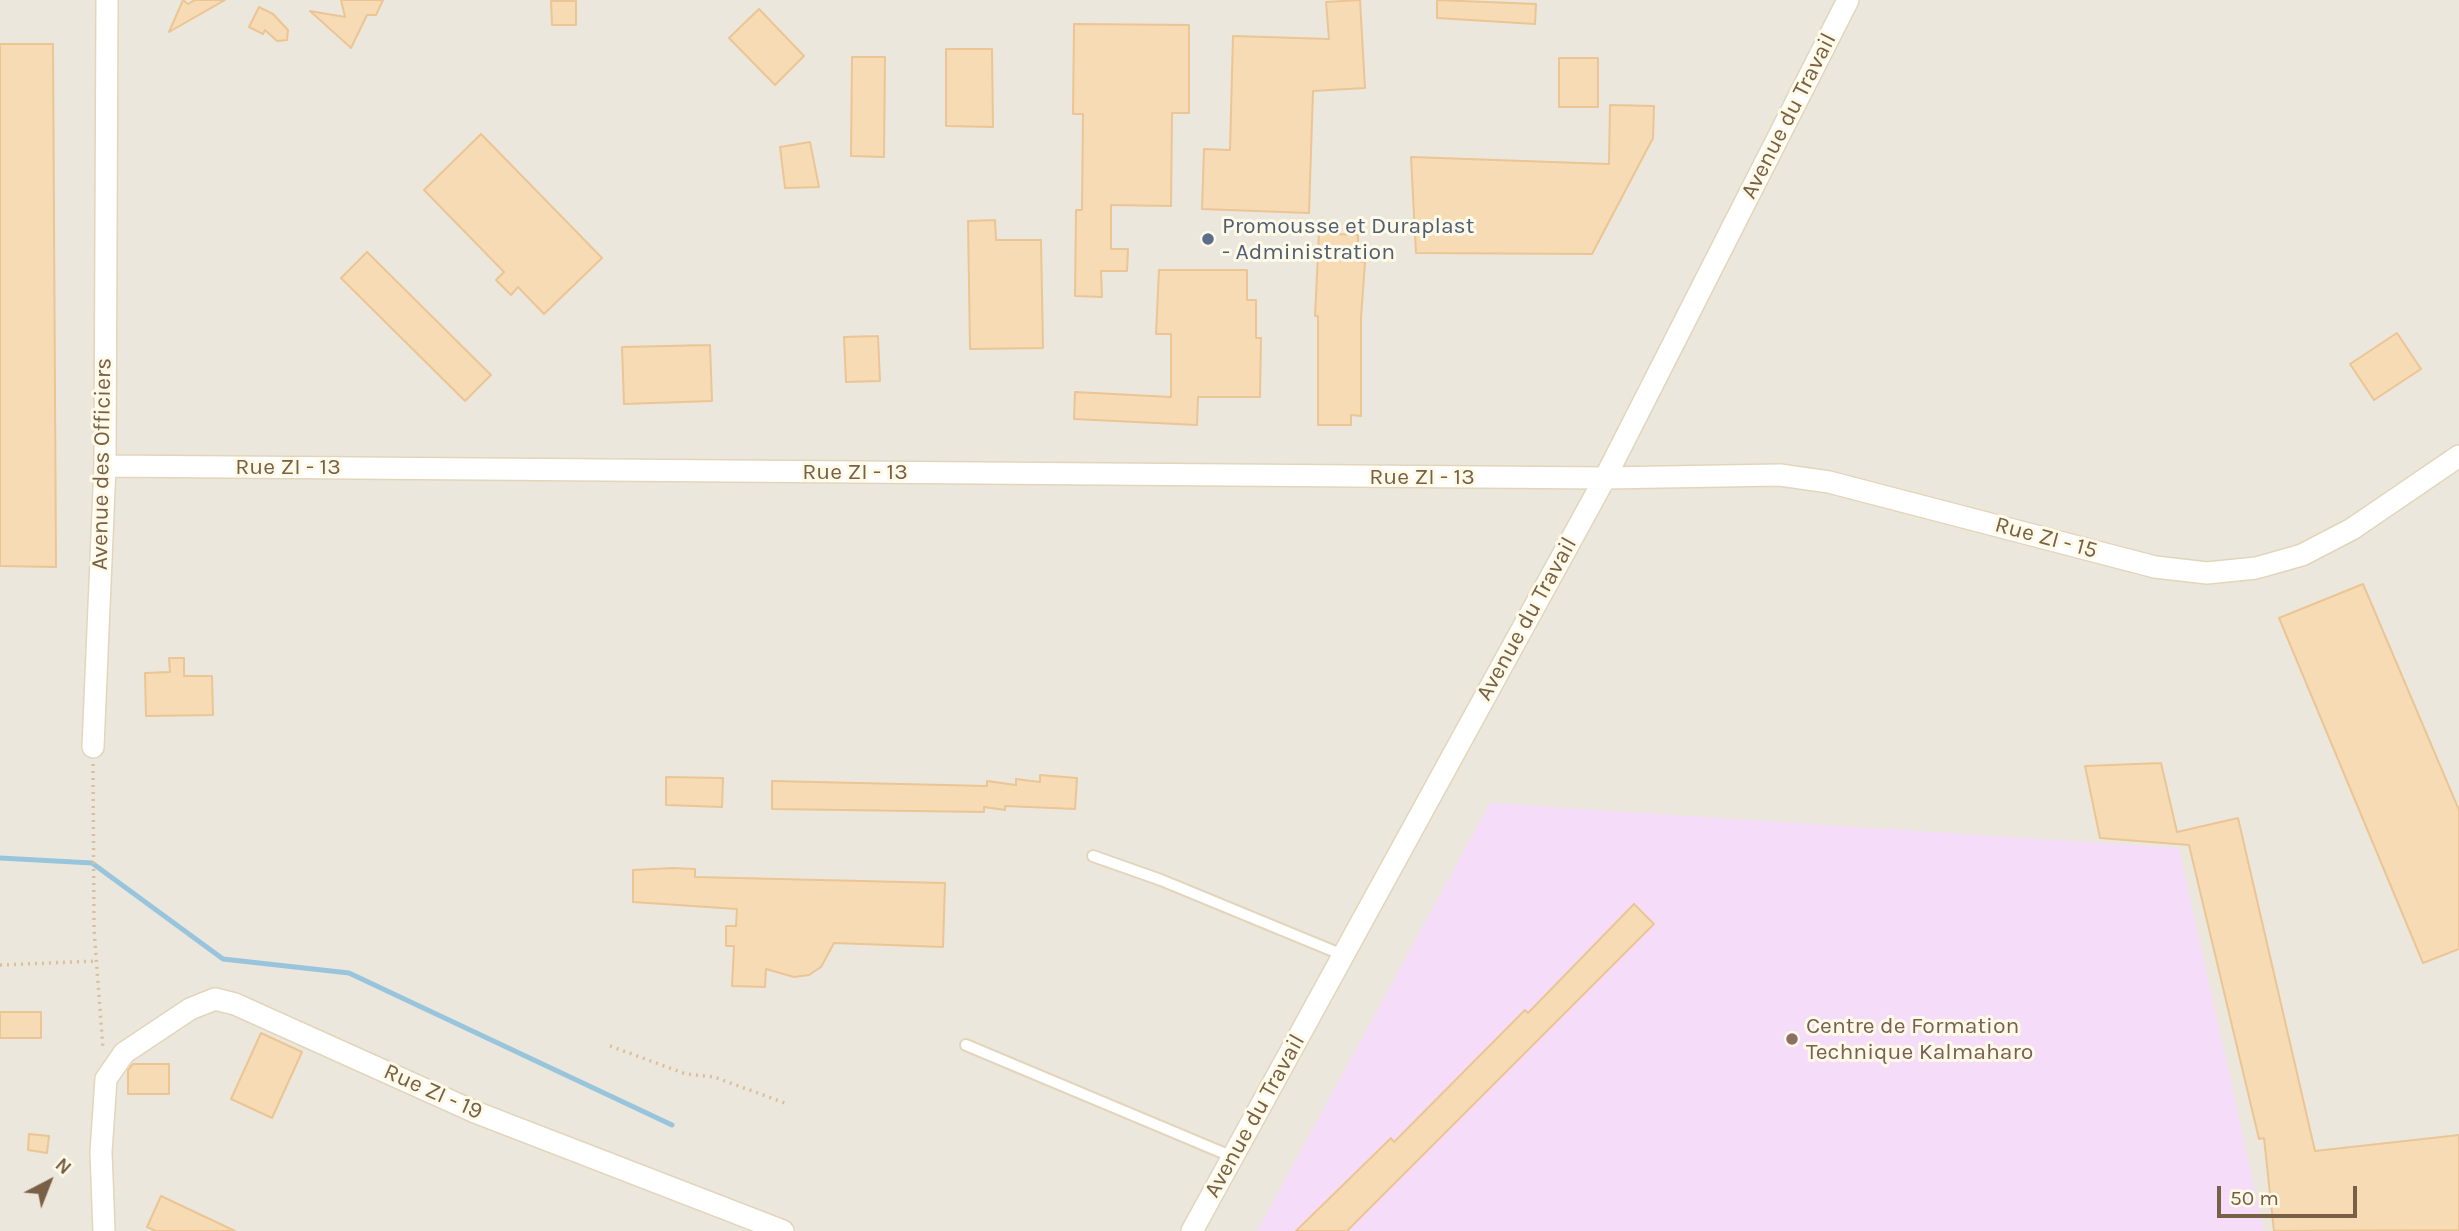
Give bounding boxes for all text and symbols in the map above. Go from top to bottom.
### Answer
street label: Avenue du Travail [1735,28,1843,204]
place label: Promousse et Duraplast - Administration [1222,212,1474,266]
marker: Promousse et Duraplast - Administration [1200,231,1216,247]
street label: Avenue des Officiers [86,358,118,570]
street label: Rue ZI - 13 [235,453,341,481]
street label: Rue ZI - 13 [802,458,908,486]
street label: Rue ZI - 13 [1369,463,1475,491]
street label: Rue ZI - 15 [1992,511,2100,565]
street label: Avenue du Travail [1471,533,1583,705]
place label: Centre de Formation Technique Kalmaharo [1806,1012,2033,1066]
street label: Avenue du Travail [1199,1030,1311,1202]
marker: Centre de Formation Technique Kalmaharo [1784,1031,1800,1047]
street label: Rue ZI - 19 [379,1058,487,1126]
north arrow [14,1147,84,1217]
text: N [51,1154,75,1179]
scale bar [2221,1172,2361,1216]
text: 50 m [2230,1186,2279,1210]

